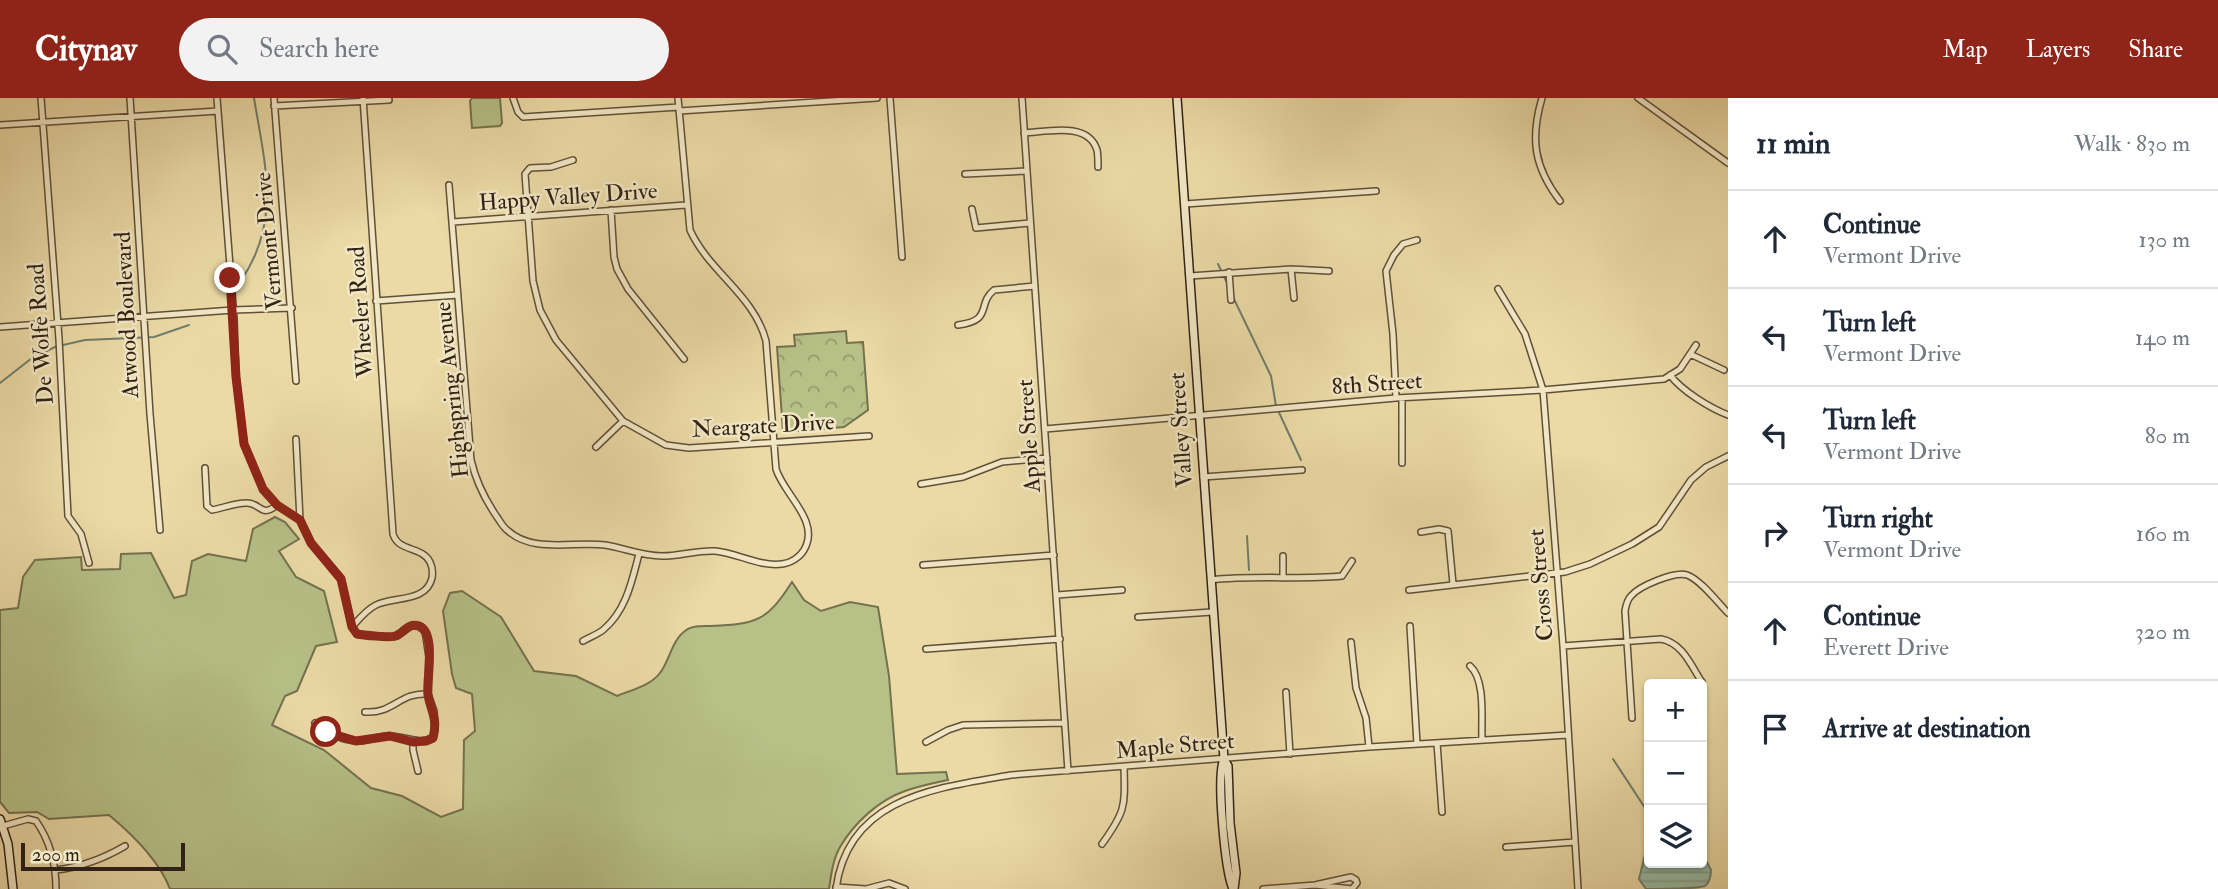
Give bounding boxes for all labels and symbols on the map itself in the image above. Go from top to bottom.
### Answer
street label: Vermont Drive [248,171,289,311]
street label: Happy Valley Drive [478,176,659,218]
street label: Atwood Boulevard [108,231,145,400]
street label: Wheeler Road [341,245,380,380]
street label: De Wolfe Road [21,262,60,405]
route end [214,262,245,293]
street label: Highspring Avenue [428,300,476,480]
street label: 8th Street [1331,366,1423,401]
street label: Valley Street [1162,371,1199,489]
street label: Apple Street [1010,378,1048,495]
street label: Neargate Drive [691,407,836,444]
street label: Cross Street [1521,528,1560,642]
route start [310,716,341,747]
street label: Maple Street [1115,726,1236,766]
scale bar [21,840,186,872]

